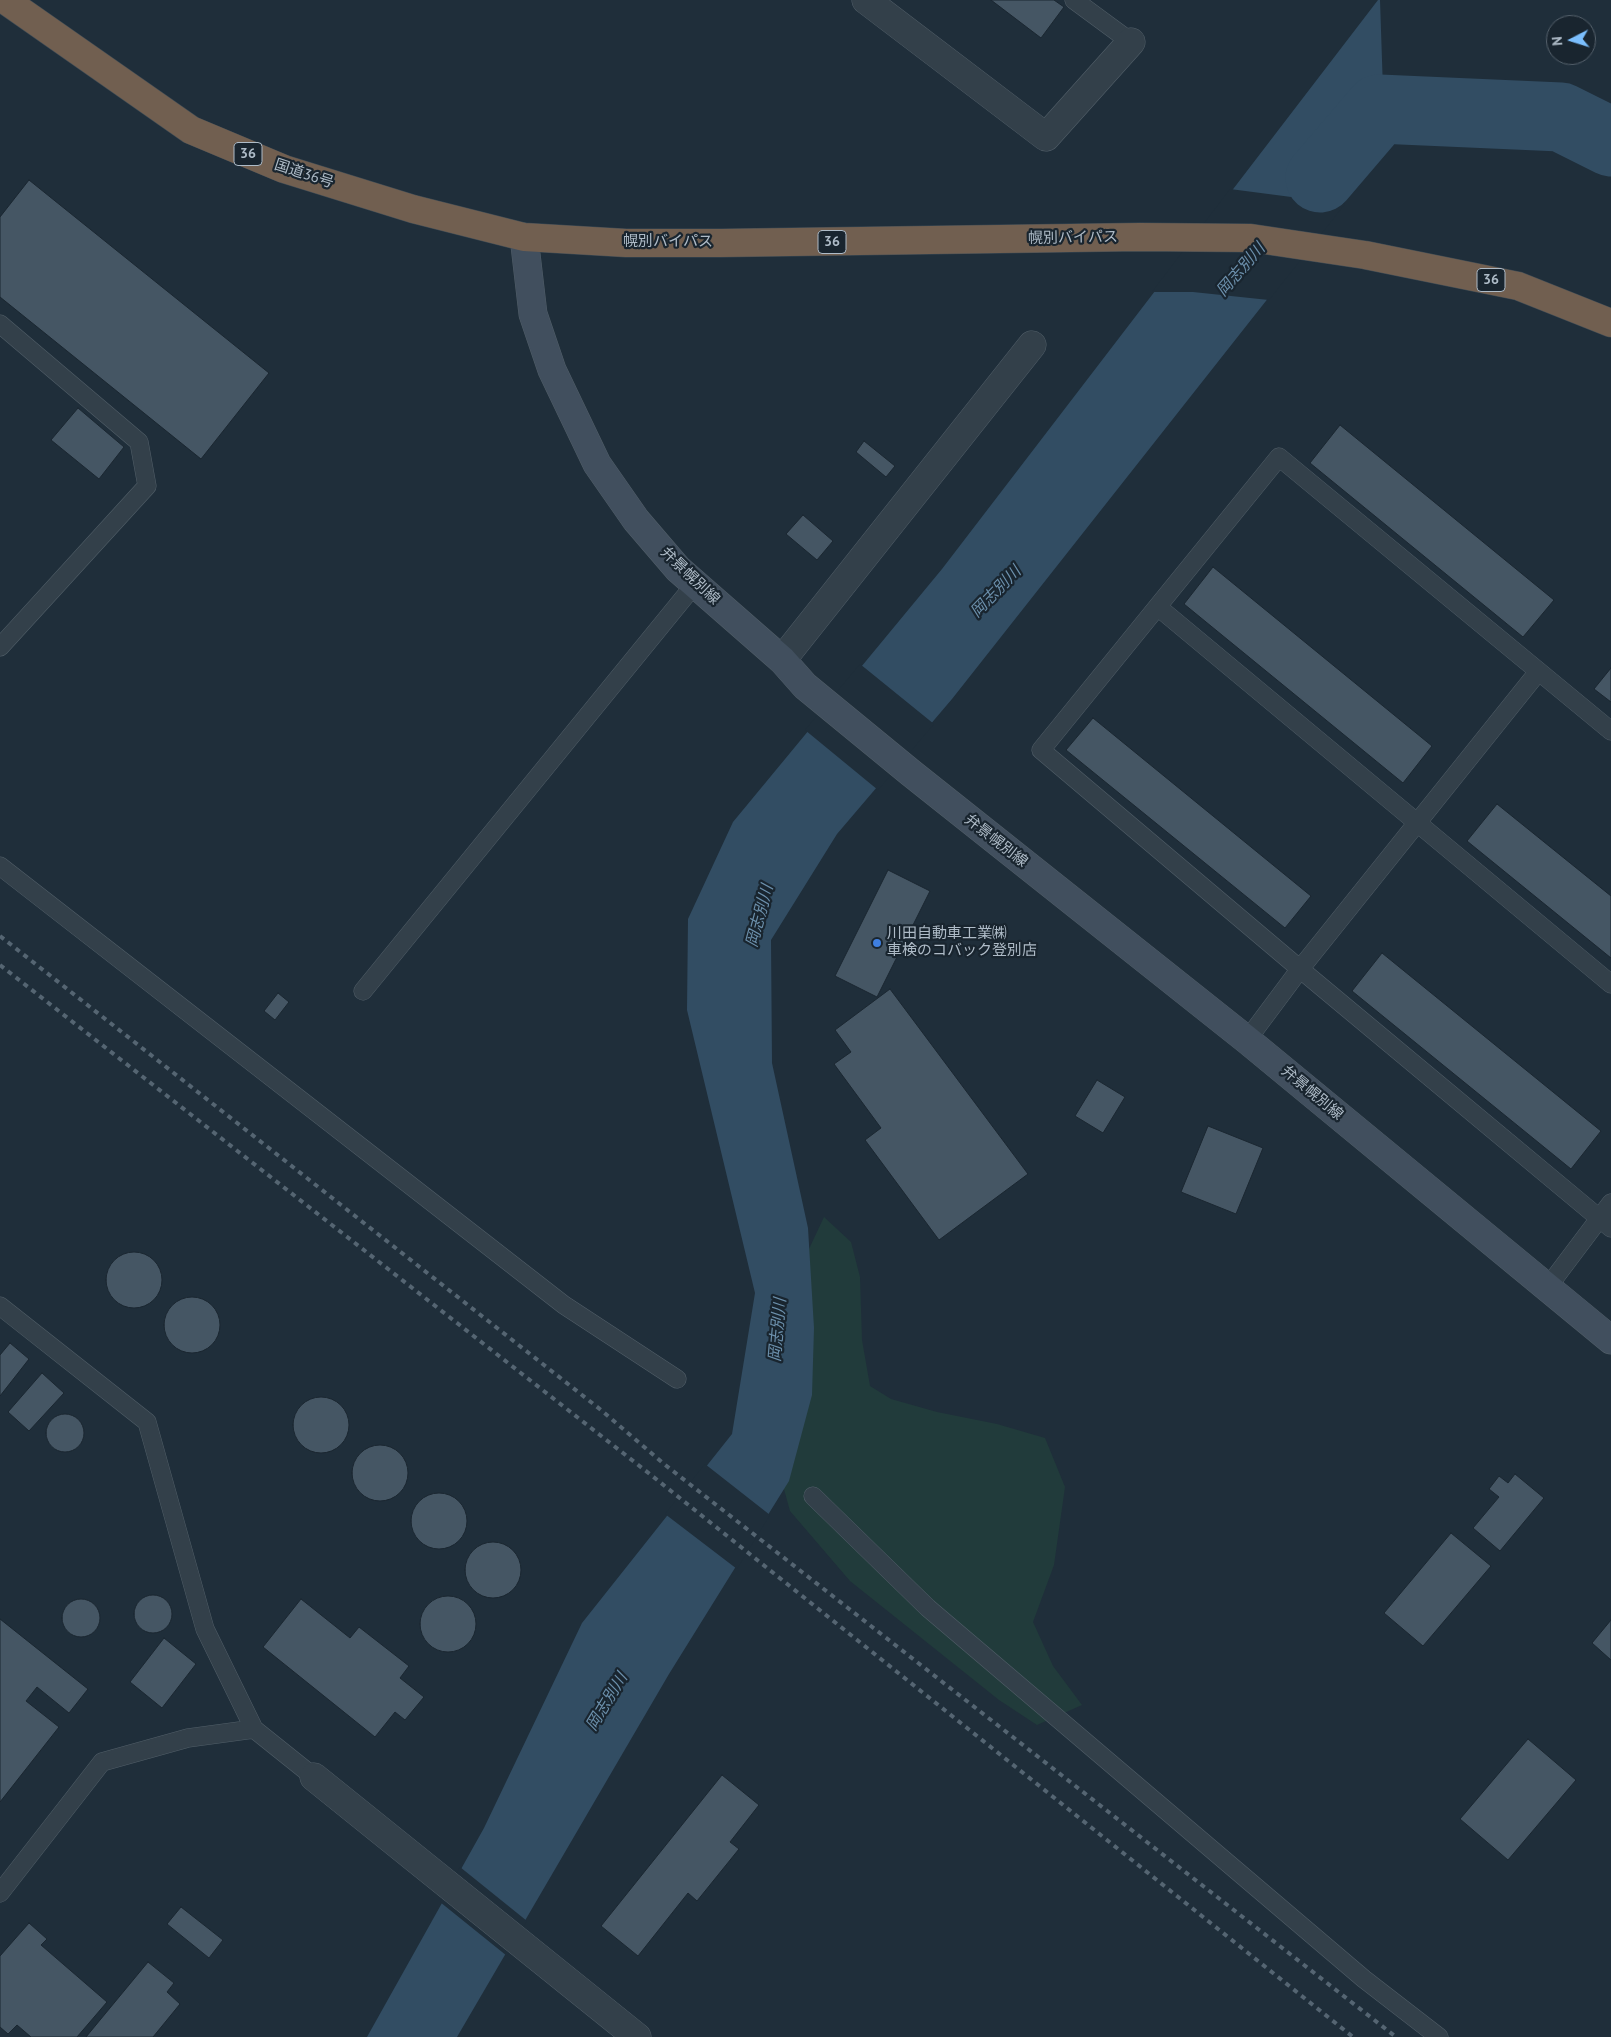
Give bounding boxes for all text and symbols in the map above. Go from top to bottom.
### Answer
north arrow [1546,15,1596,65]
text: N [1548,36,1566,47]
road number: 36 [234,142,262,166]
street label: 国道36号 [272,156,336,192]
street label: 幌別バイパス [1028,228,1118,248]
road number: 36 [818,230,846,253]
street label: 幌別バイパス [623,233,713,251]
water label: 岡志別川 [1213,240,1269,300]
road number: 36 [1477,268,1505,292]
street label: 弁景幌別線 [657,543,723,609]
water label: 岡志別川 [967,562,1025,622]
street label: 弁景幌別線 [961,811,1031,871]
water label: 岡志別川 [742,883,778,949]
place label: 川田自動車工業㈱ 車検のコバック登別店 [887,925,1037,960]
marker: 川田自動車工業㈱ 車検のコバック登別店 [871,937,883,949]
street label: 弁景幌別線 [1277,1062,1347,1124]
water label: 岡志別川 [766,1297,790,1363]
water label: 岡志別川 [582,1670,632,1734]

